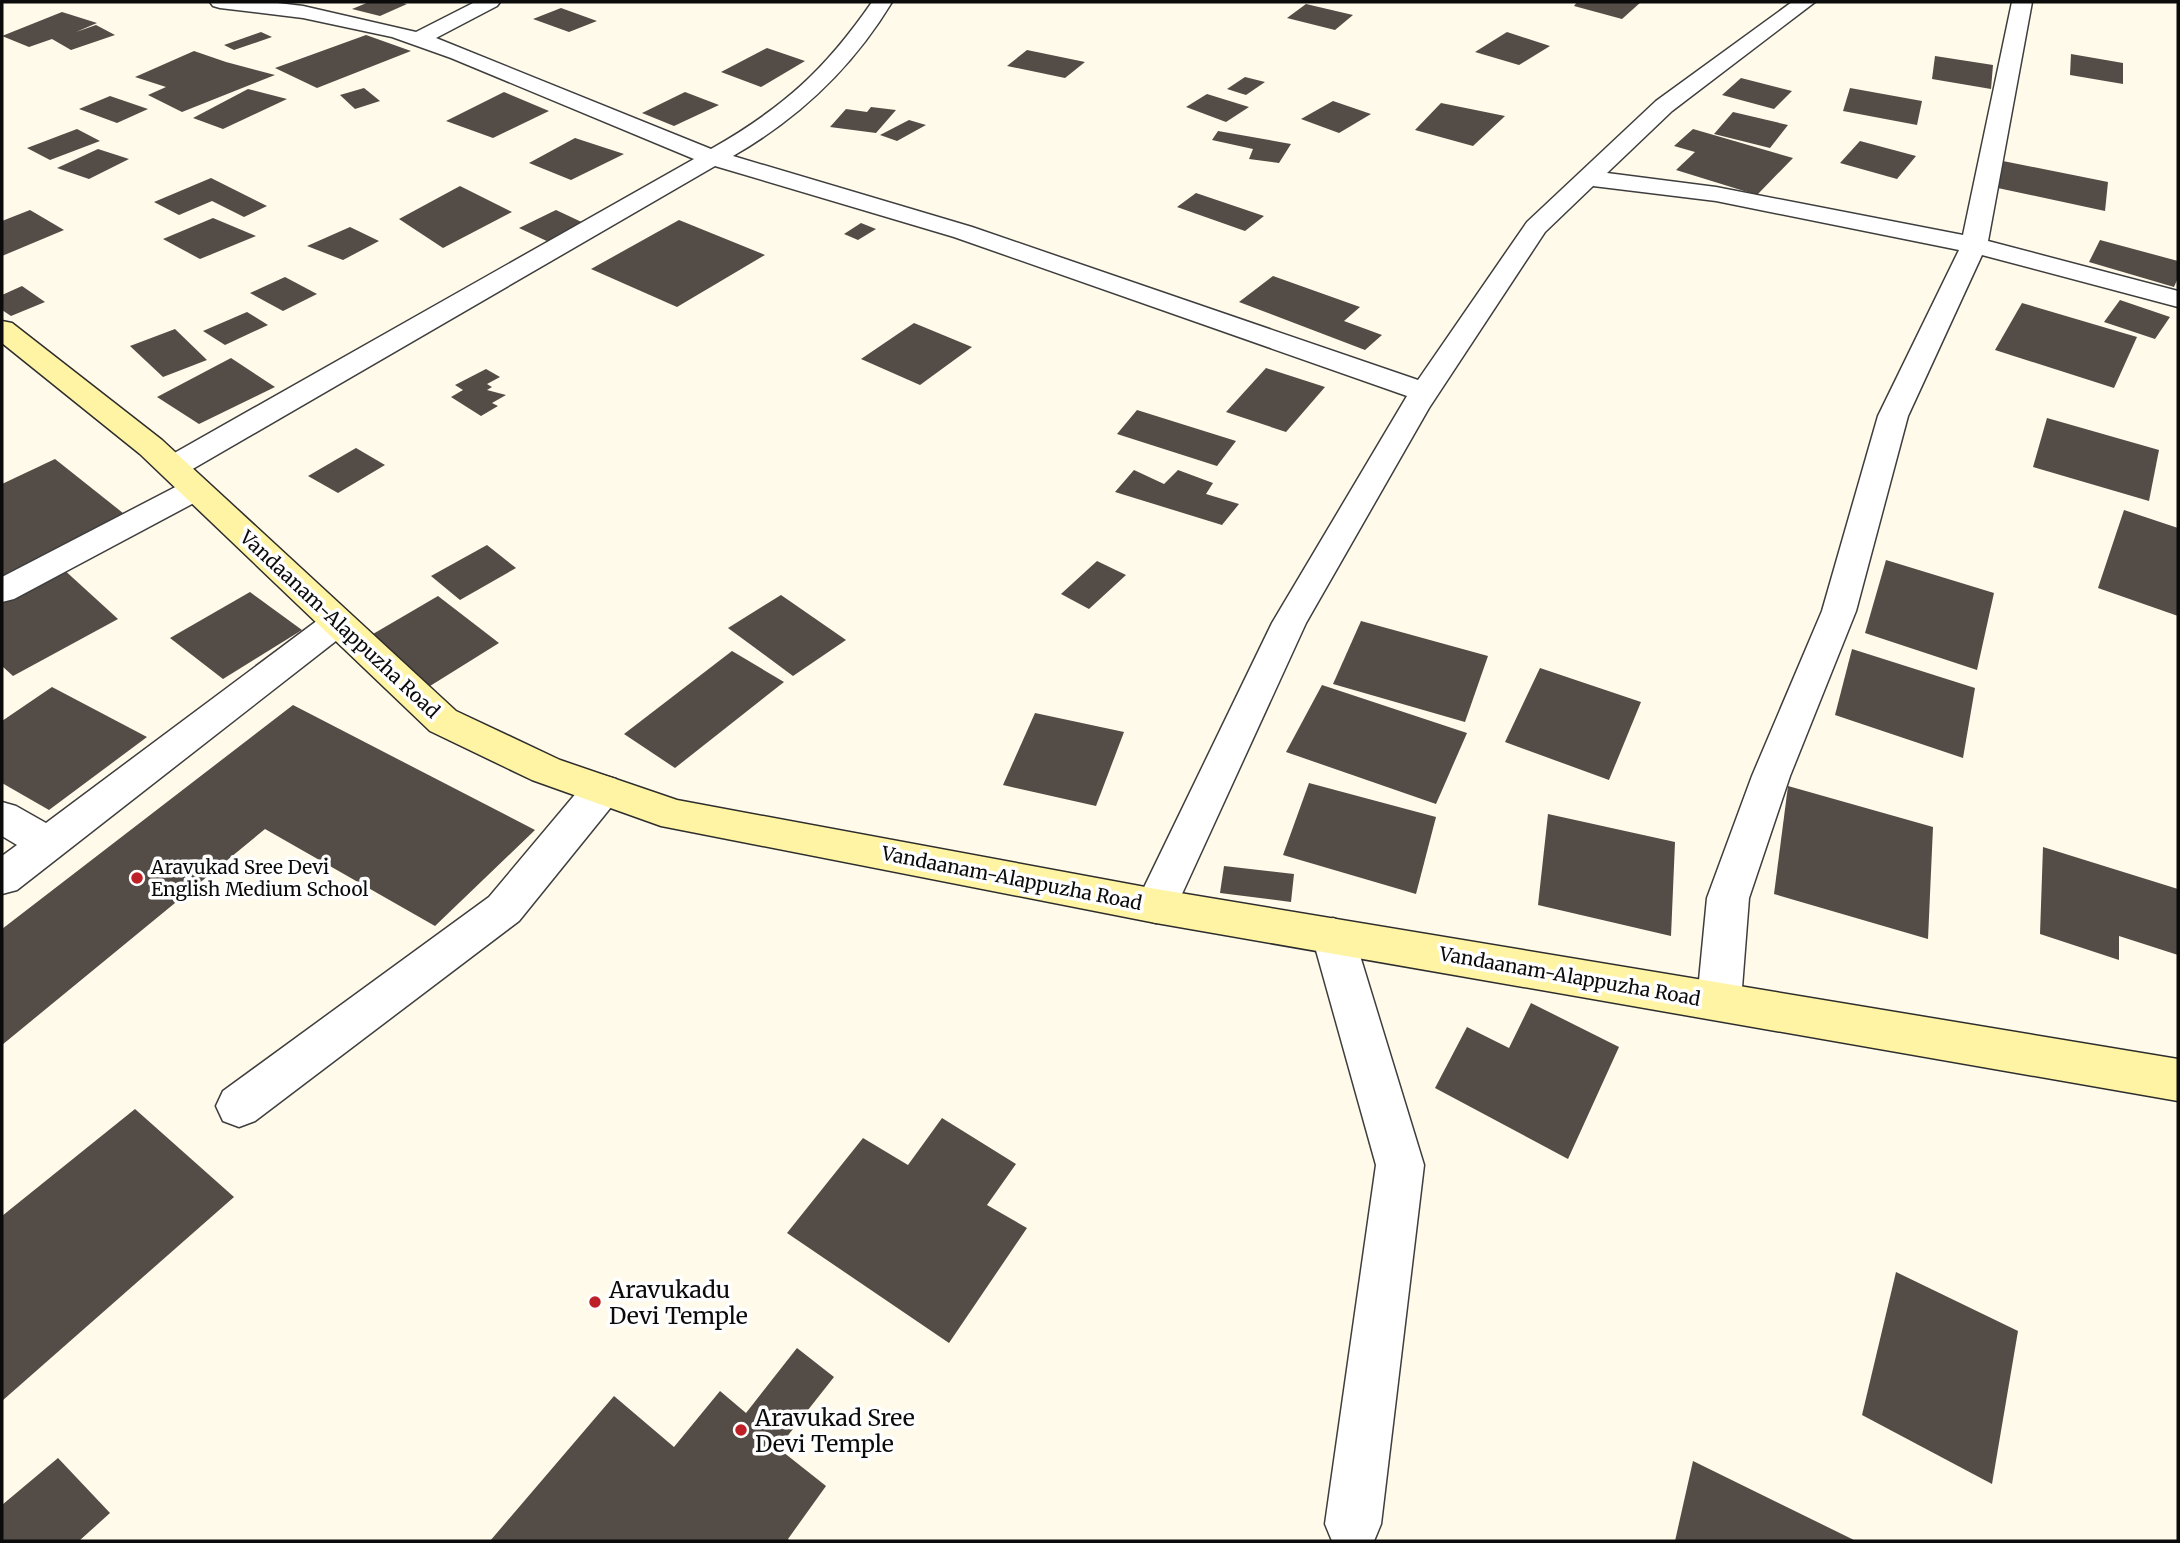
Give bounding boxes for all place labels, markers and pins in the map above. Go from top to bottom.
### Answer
place label: Aravukad Sree Devi English Medium School [150,855,368,901]
marker: Aravukad Sree Devi English Medium School [129,870,145,886]
place label: Aravukadu Devi Temple [608,1275,748,1330]
marker: Aravukadu Devi Temple [587,1294,603,1310]
place label: Aravukad Sree Devi Temple [754,1403,915,1458]
marker: Aravukad Sree Devi Temple [733,1422,749,1438]

